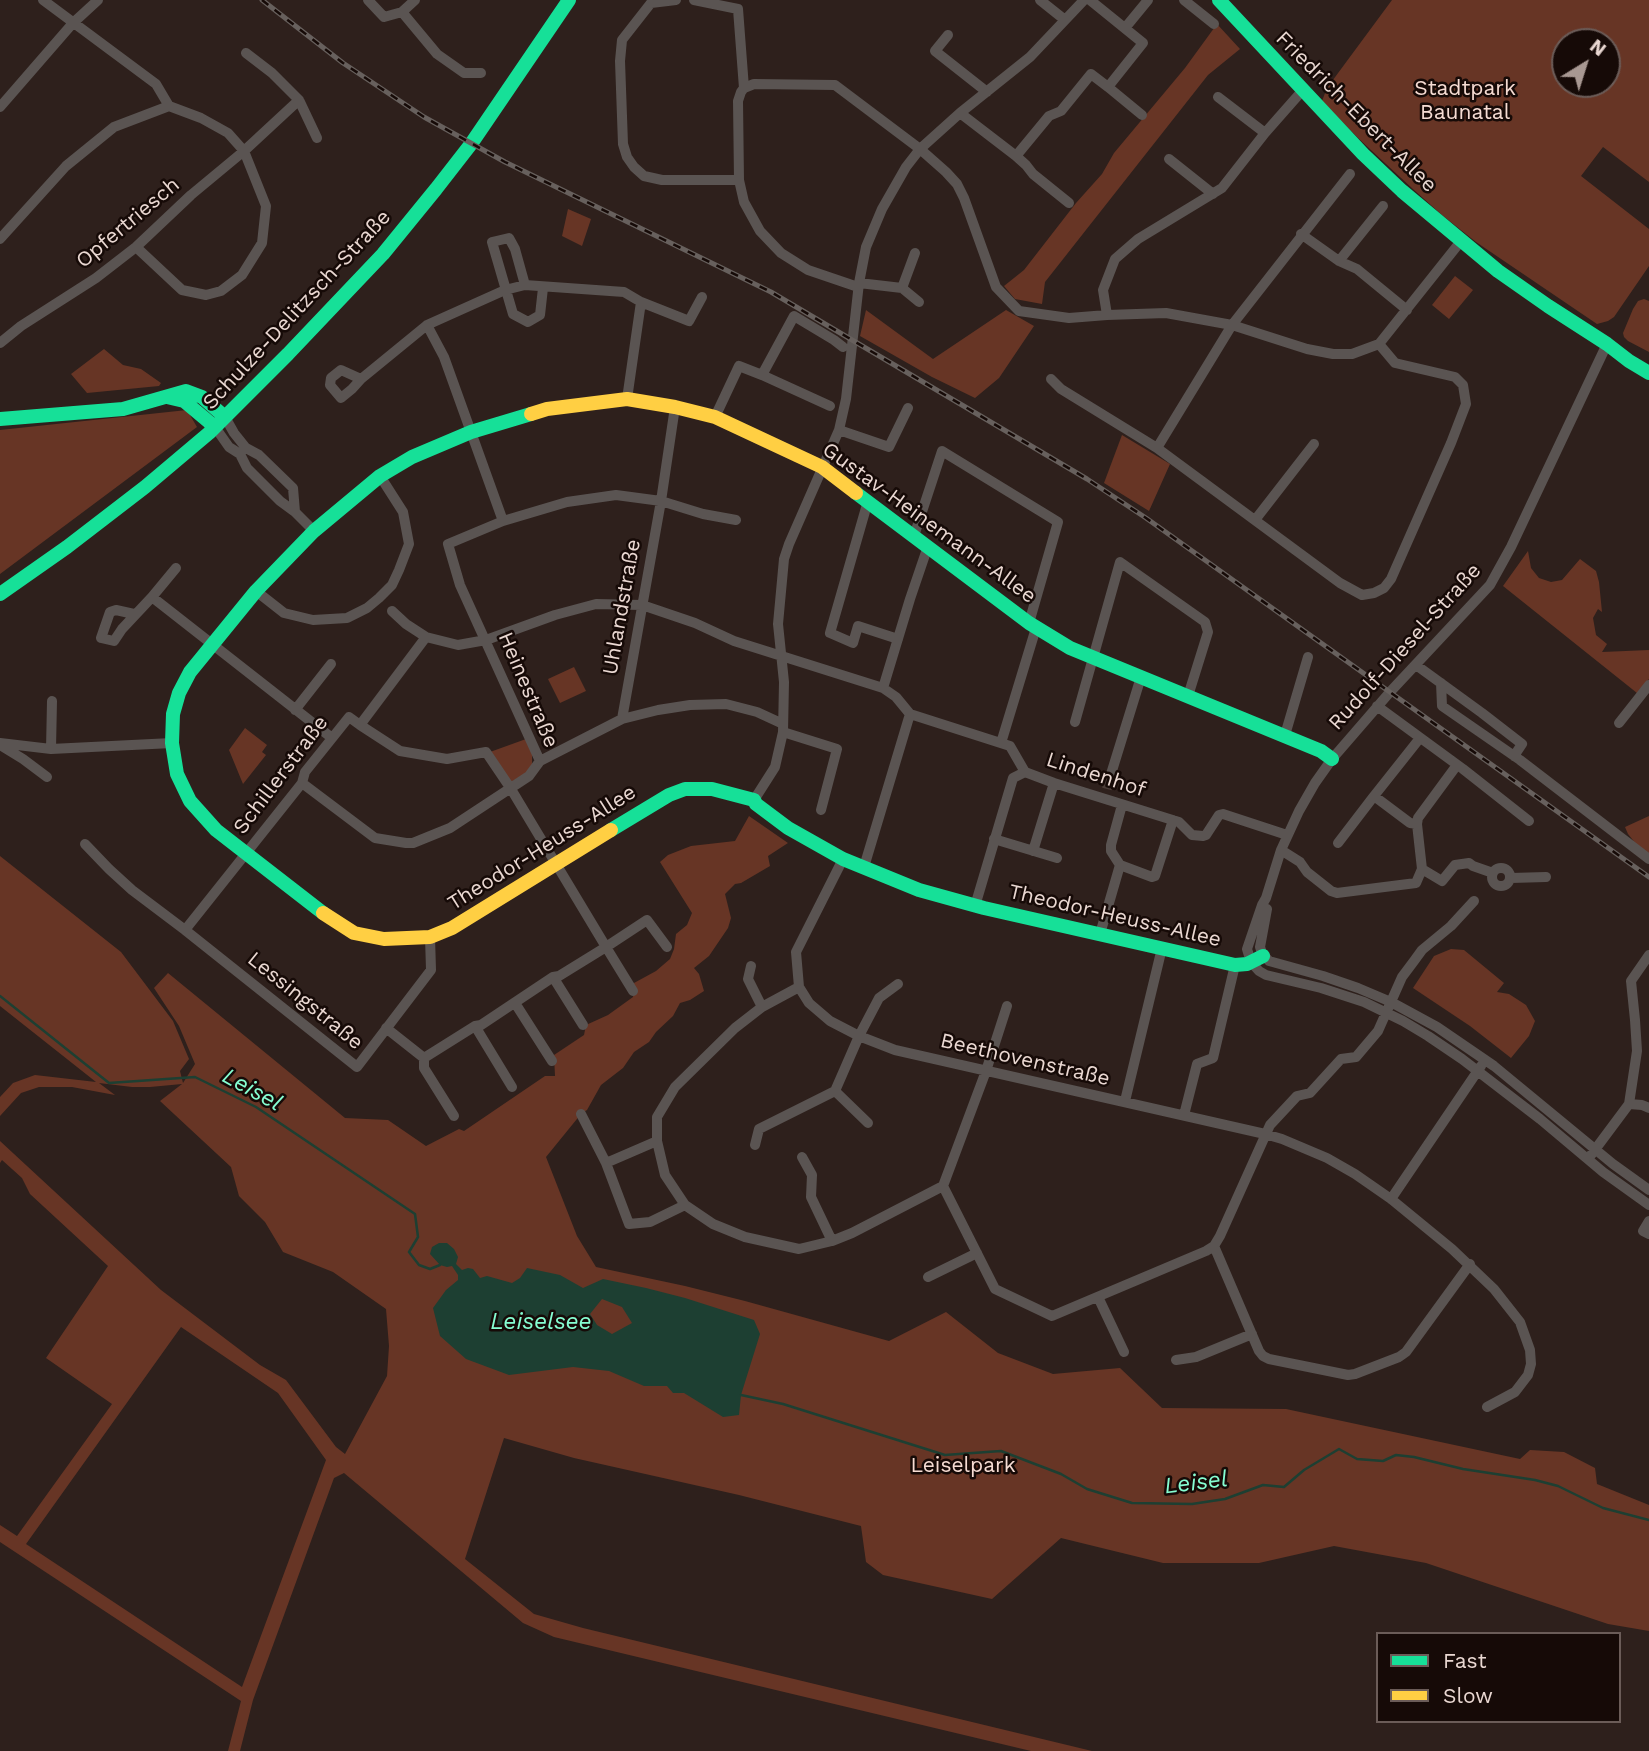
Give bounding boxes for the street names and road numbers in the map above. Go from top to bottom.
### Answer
street label: Friedrich-Ebert-Allee [1270,26,1442,198]
street label: Opfertriesch [71,172,185,274]
street label: Schulze-Delitzsch-Straße [198,205,396,415]
street label: Gustav-Heinemann-Allee [817,437,1041,609]
street label: Uhlandstraße [598,537,646,677]
street label: Rudolf-Diesel-Straße [1323,558,1487,736]
street label: Heinestraße [492,628,564,752]
street label: Schillerstraße [228,711,334,839]
street label: Lindenhof [1043,747,1149,803]
street label: Theodor-Heuss-Allee [443,780,641,916]
street label: Theodor-Heuss-Allee [1006,879,1224,953]
street label: Lessingstraße [242,947,368,1055]
street label: Beethovenstraße [938,1028,1112,1092]

